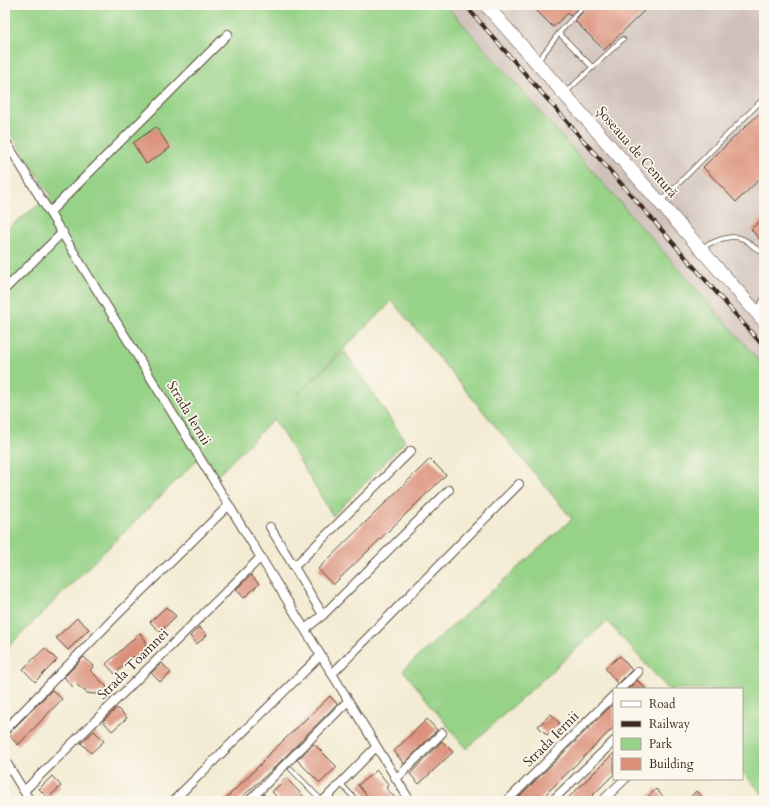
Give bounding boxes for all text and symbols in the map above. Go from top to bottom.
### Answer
street label: Șoseaua de Centură [592,102,682,202]
street label: Strada Iernii [162,377,216,449]
street label: Strada Toamnei [93,624,173,704]
legend [613,688,743,780]
text: Road [649,696,676,712]
street label: Strada Iernii [519,707,583,771]
text: Railway [649,716,691,732]
text: Park [649,736,673,752]
text: Building [649,756,694,772]

